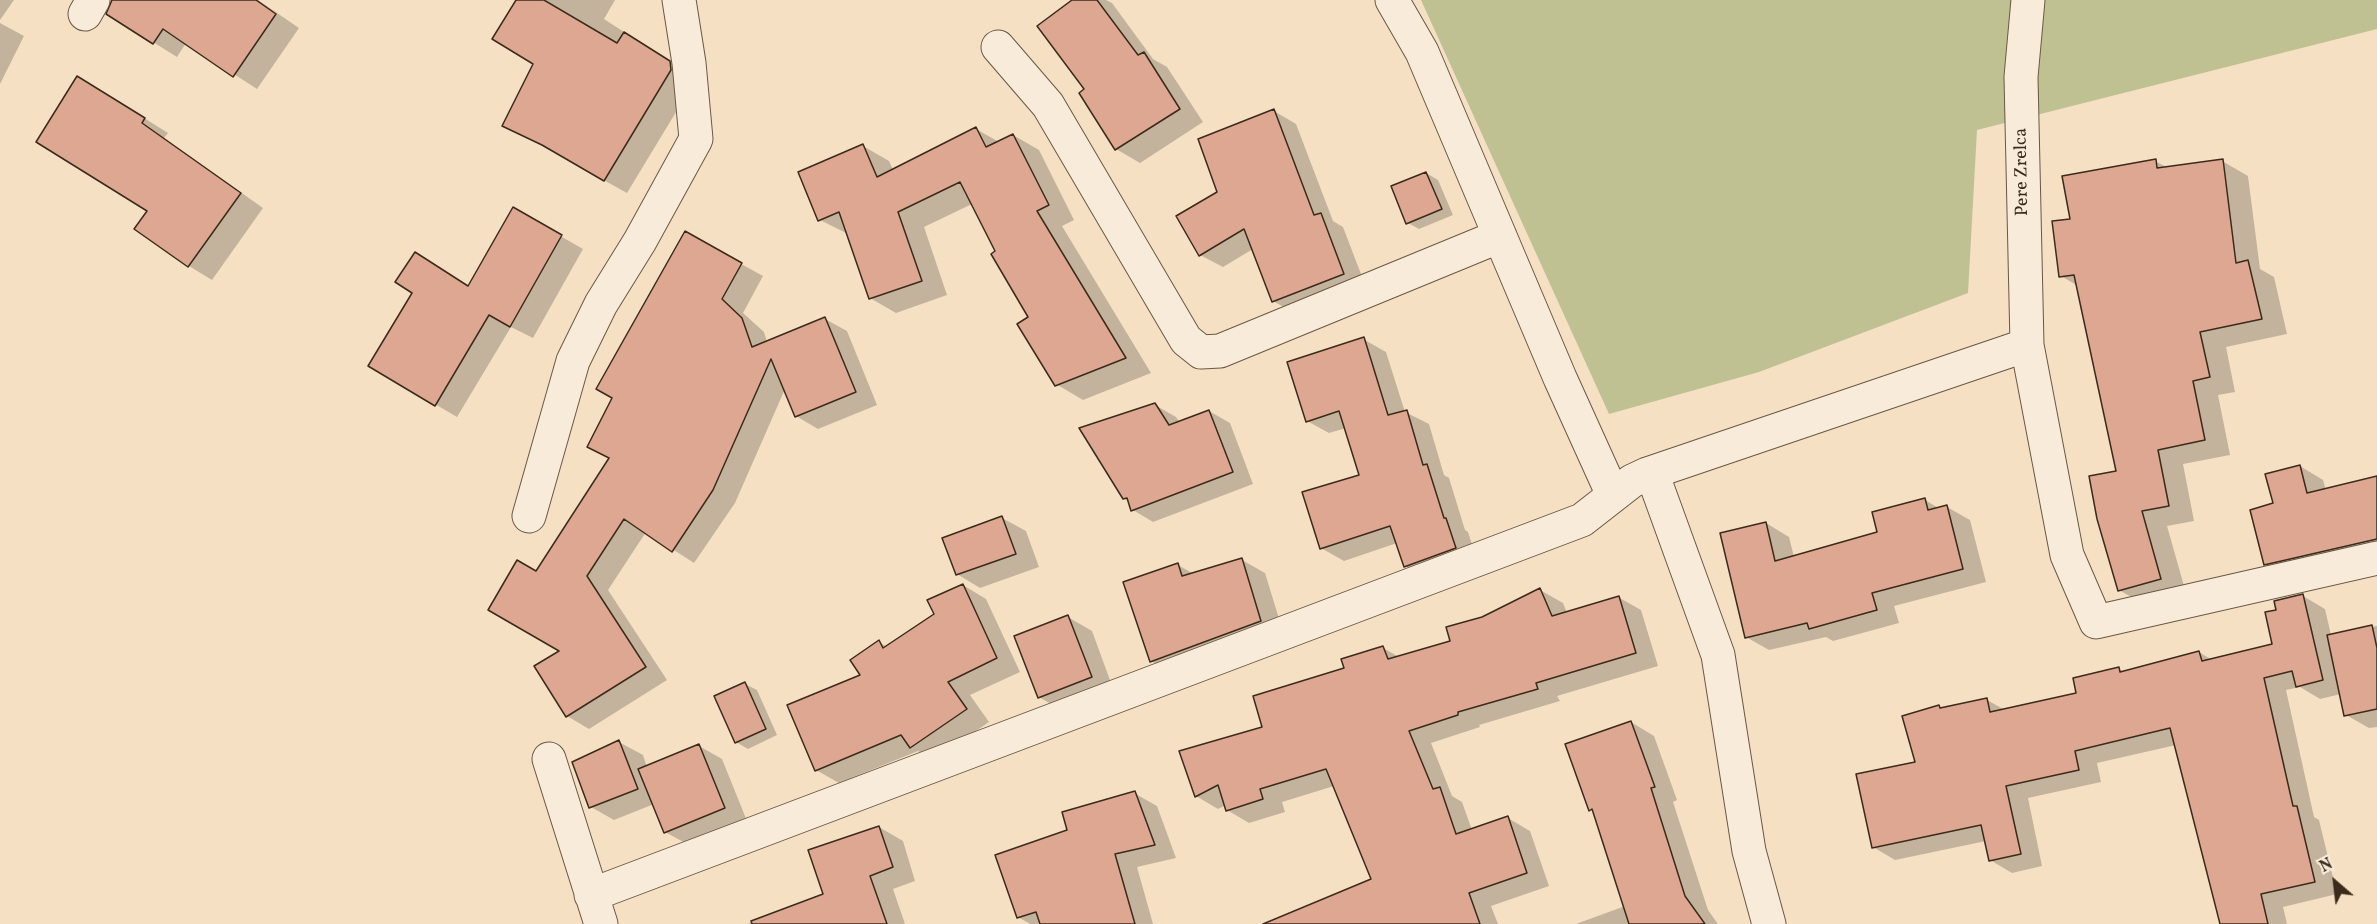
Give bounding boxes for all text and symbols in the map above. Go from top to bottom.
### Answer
street label: Pere Zrelca [2011,128,2035,216]
north arrow [2305,852,2365,912]
text: N [2316,854,2337,879]

